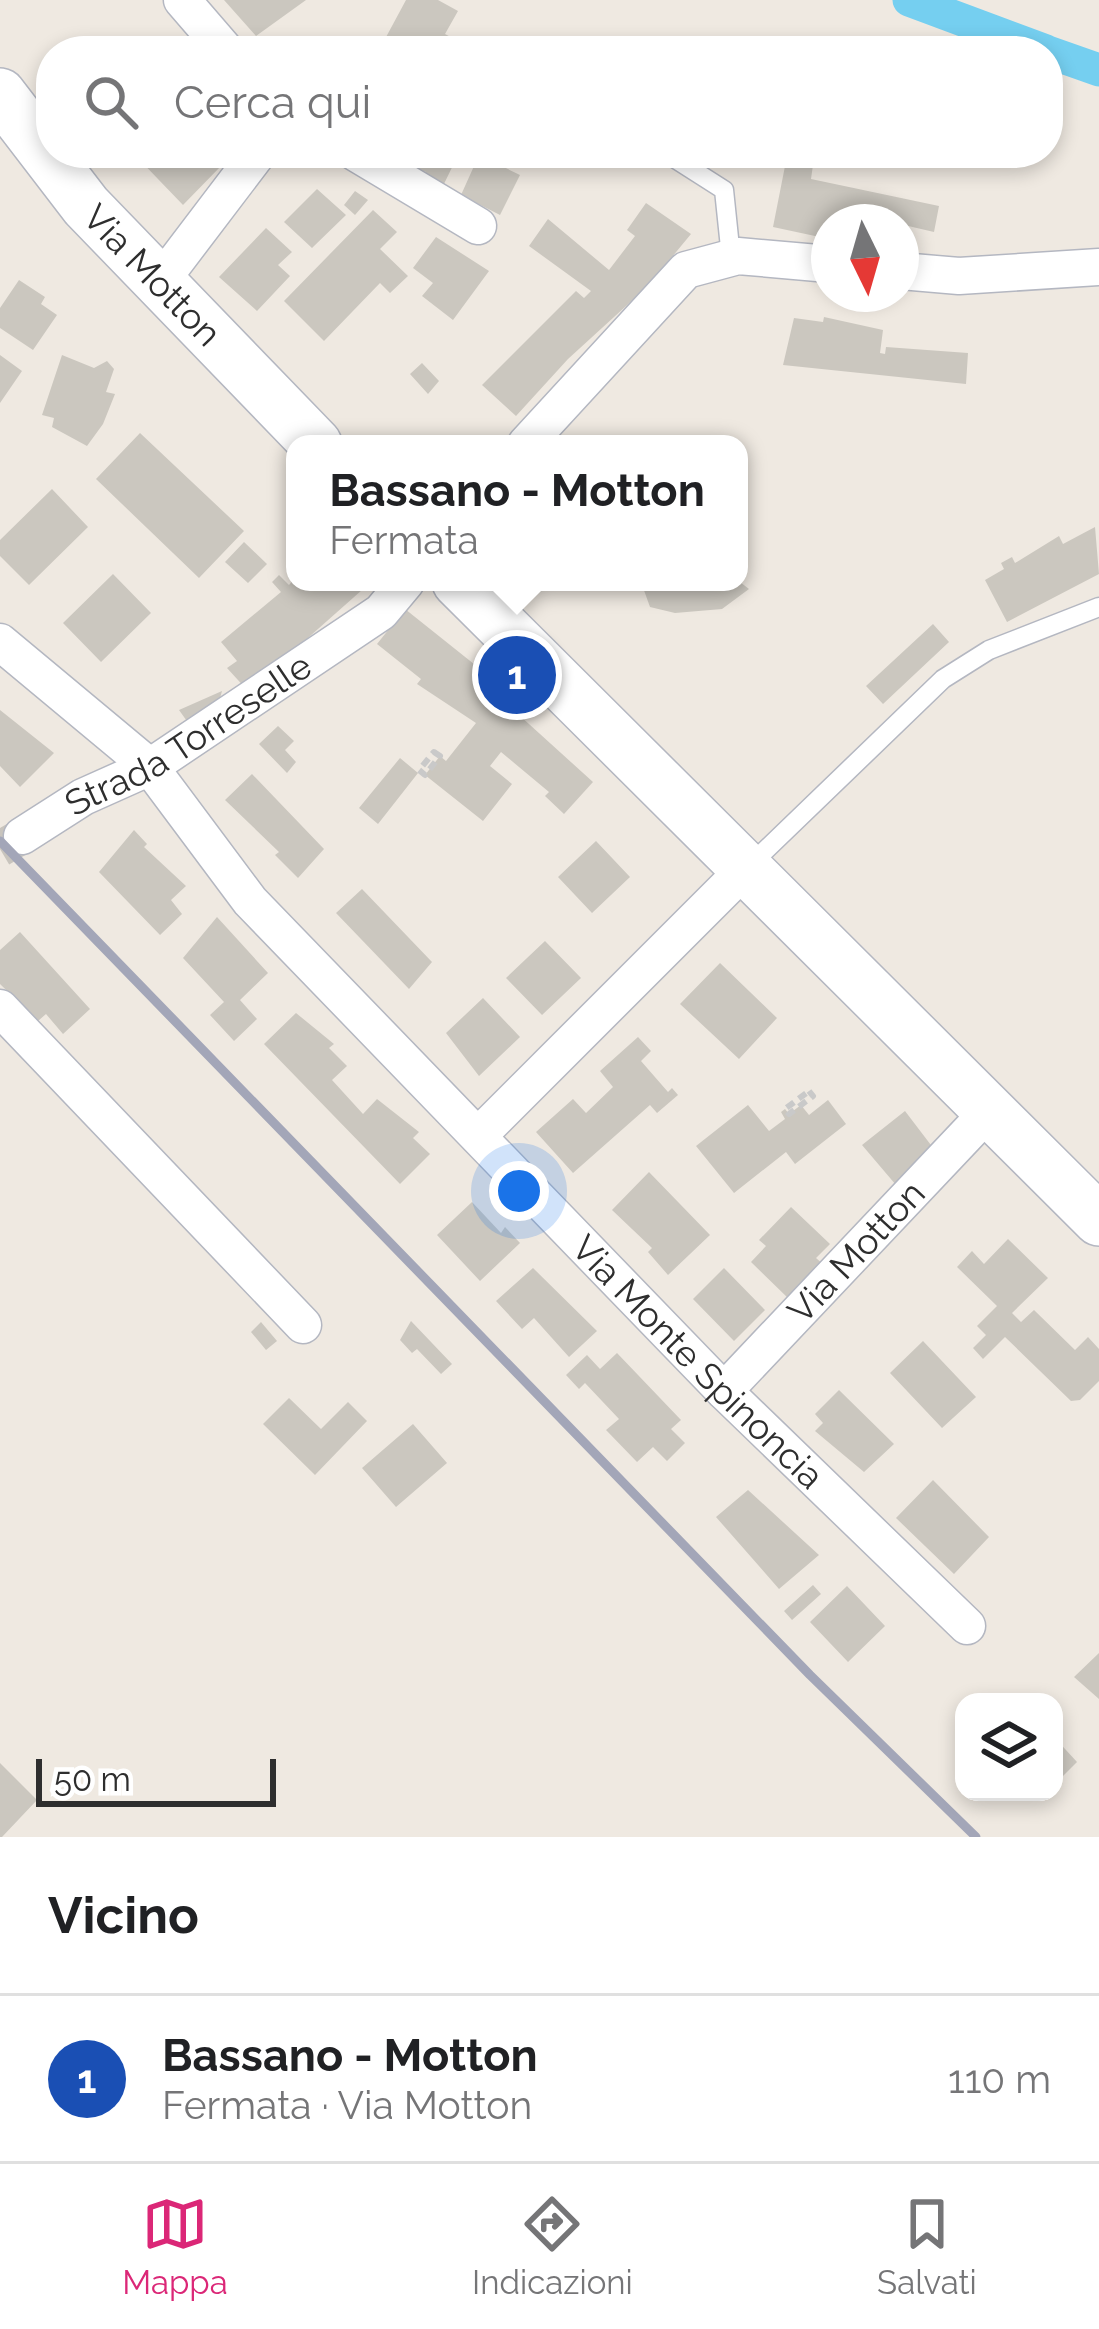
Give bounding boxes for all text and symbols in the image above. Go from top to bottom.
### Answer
search box [36,36,1063,168]
icon: search [78,69,144,135]
text: Cerca qui [174,76,371,129]
street label: Via Motton [75,196,230,354]
north arrow [811,204,919,312]
popup [286,435,748,591]
text: Bassano - Motton [329,464,705,517]
text: Fermata [329,517,479,563]
pin: 1 [478,630,556,720]
street label: Strada Torreselle [57,644,319,824]
your location [489,1161,549,1221]
street label: Via Motton [779,1172,933,1331]
street label: Via Monte Spinoncia [564,1226,832,1497]
map controls [955,1693,1063,1801]
button: layers [955,1693,1063,1801]
scale bar [36,1753,276,1806]
text: 50 m [54,1760,131,1799]
text: Vicino [48,1885,199,1945]
text: Bassano - Motton [162,2029,538,2082]
text: 1 [77,2056,97,2102]
text: 110 m [948,2056,1051,2102]
text: Fermata · Via Motton [162,2082,532,2128]
tab: Mappa [122,2191,228,2302]
tab: Indicazioni [472,2191,633,2302]
tab: Salvati [877,2191,977,2302]

